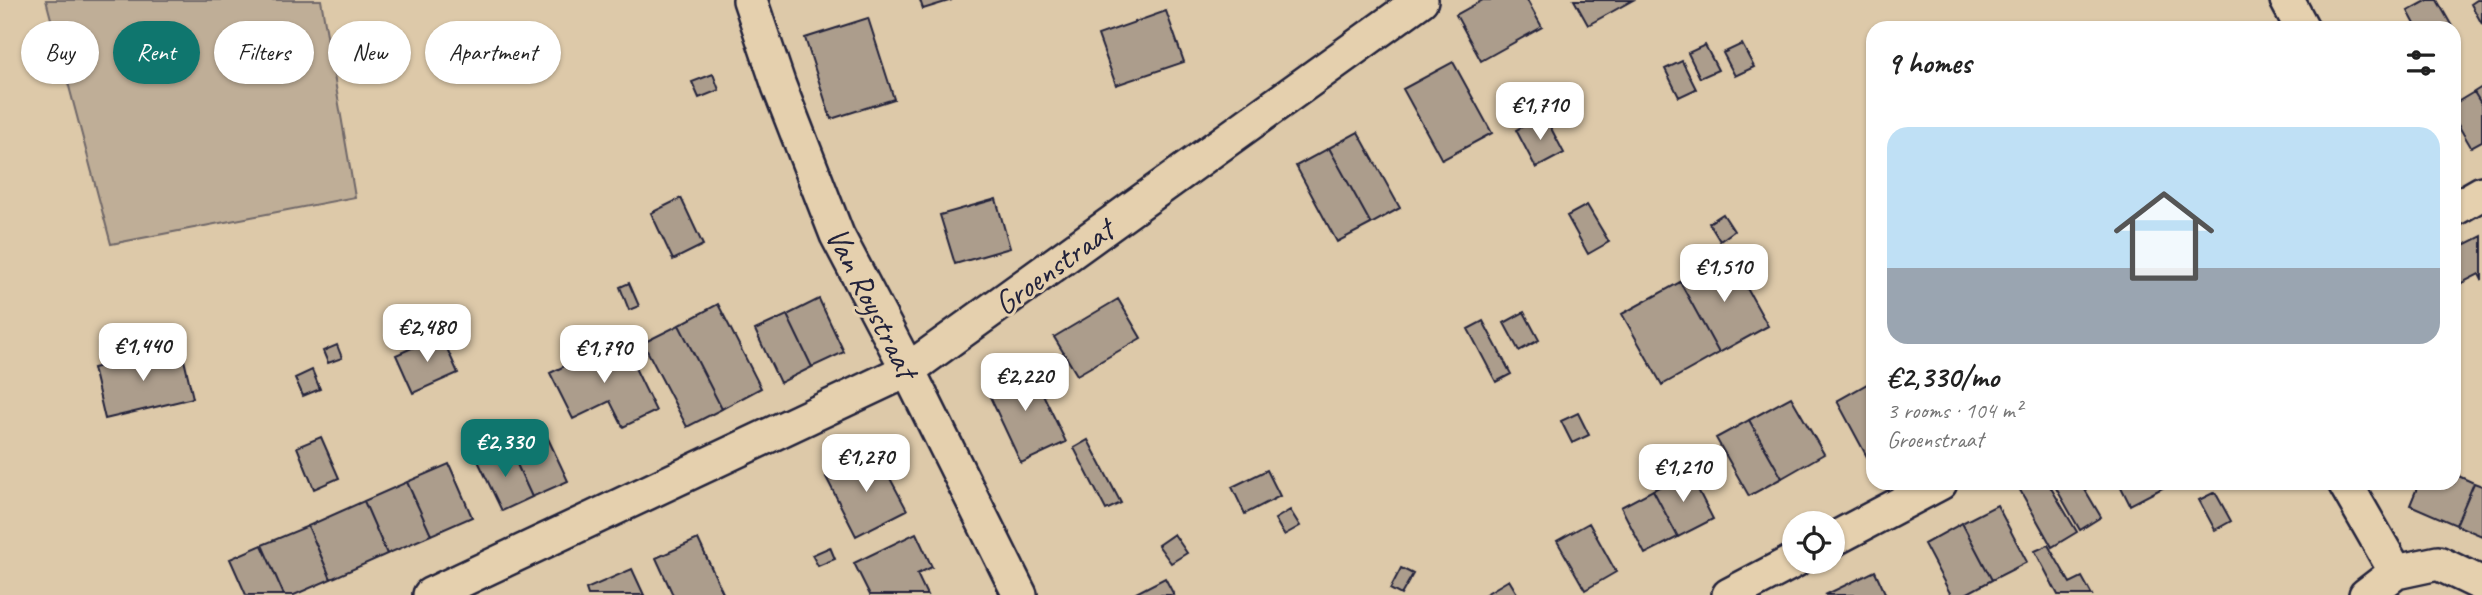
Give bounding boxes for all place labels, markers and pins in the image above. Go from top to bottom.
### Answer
pin: €1,710 [1483,82,1597,142]
pin: €1,510 [1667,244,1781,304]
pin: €2,480 [370,304,484,364]
pin: €1,440 [86,324,200,383]
pin: €1,790 [547,326,661,385]
pin: €2,220 [968,354,1082,413]
pin: €2,330 [448,420,562,479]
pin: €1,270 [809,434,923,494]
pin: €1,210 [1626,444,1740,504]

